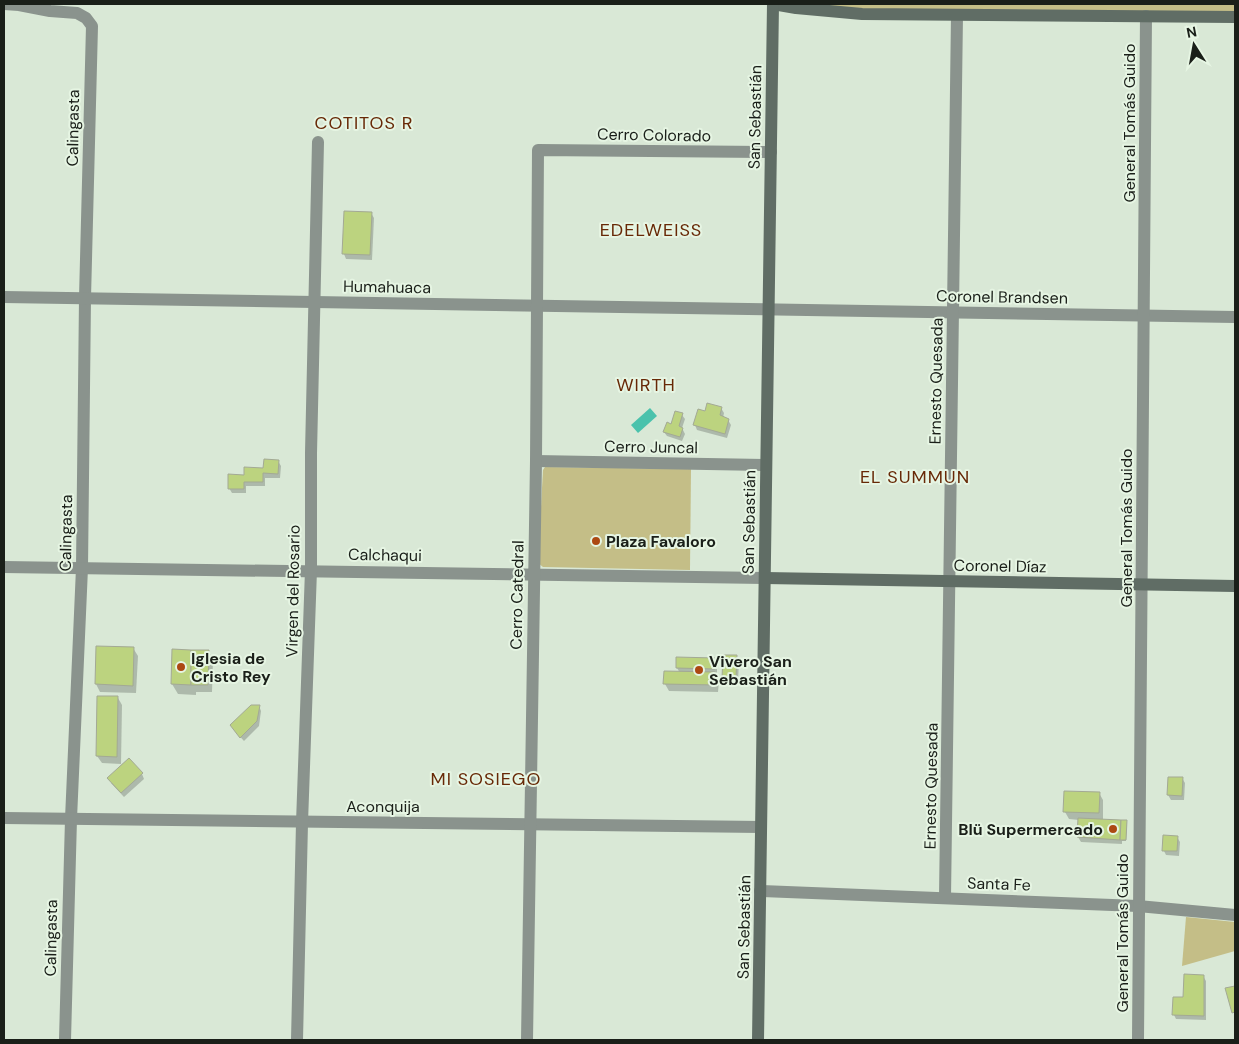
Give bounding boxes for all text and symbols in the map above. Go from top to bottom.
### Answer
north arrow [1169,20,1219,70]
text: N [1185,22,1198,42]
street label: General Tomás Guido [1119,44,1140,202]
street label: San Sebastián [744,65,766,169]
street label: Calingasta [62,89,84,167]
district label: COTITOS R [315,111,413,135]
street label: Cerro Colorado [597,124,711,146]
district label: EDELWEISS [600,218,702,242]
street label: Humahuaca [343,276,431,298]
street label: Coronel Brandsen [936,285,1068,309]
street label: Ernesto Quesada [924,317,948,445]
district label: WIRTH [616,373,676,397]
street label: Cerro Juncal [604,436,698,458]
street label: General Tomás Guido [1116,449,1137,607]
district label: EL SUMMUN [860,465,970,489]
street label: San Sebastián [738,470,760,574]
street label: Calingasta [55,494,77,572]
street label: Virgen del Rosario [281,524,305,658]
place label: Plaza Favaloro [606,531,716,552]
marker: Plaza Favaloro [590,535,602,547]
street label: Cerro Catedral [506,540,528,650]
street label: Calchaqui [348,544,422,566]
street label: Coronel Díaz [953,555,1047,577]
place label: Iglesia de Cristo Rey [191,648,271,687]
place label: Vivero San Sebastián [709,651,792,690]
marker: Iglesia de Cristo Rey [175,661,187,673]
marker: Vivero San Sebastián [693,664,705,676]
street label: Ernesto Quesada [919,722,943,850]
district label: MI SOSIEGO [431,767,541,791]
street label: Aconquija [346,796,420,817]
place label: Blü Supermercado [958,819,1103,840]
marker: Blü Supermercado [1107,823,1119,835]
street label: General Tomás Guido [1112,854,1133,1012]
street label: Santa Fe [967,872,1031,896]
street label: San Sebastián [733,875,755,979]
street label: Calingasta [40,899,62,977]

